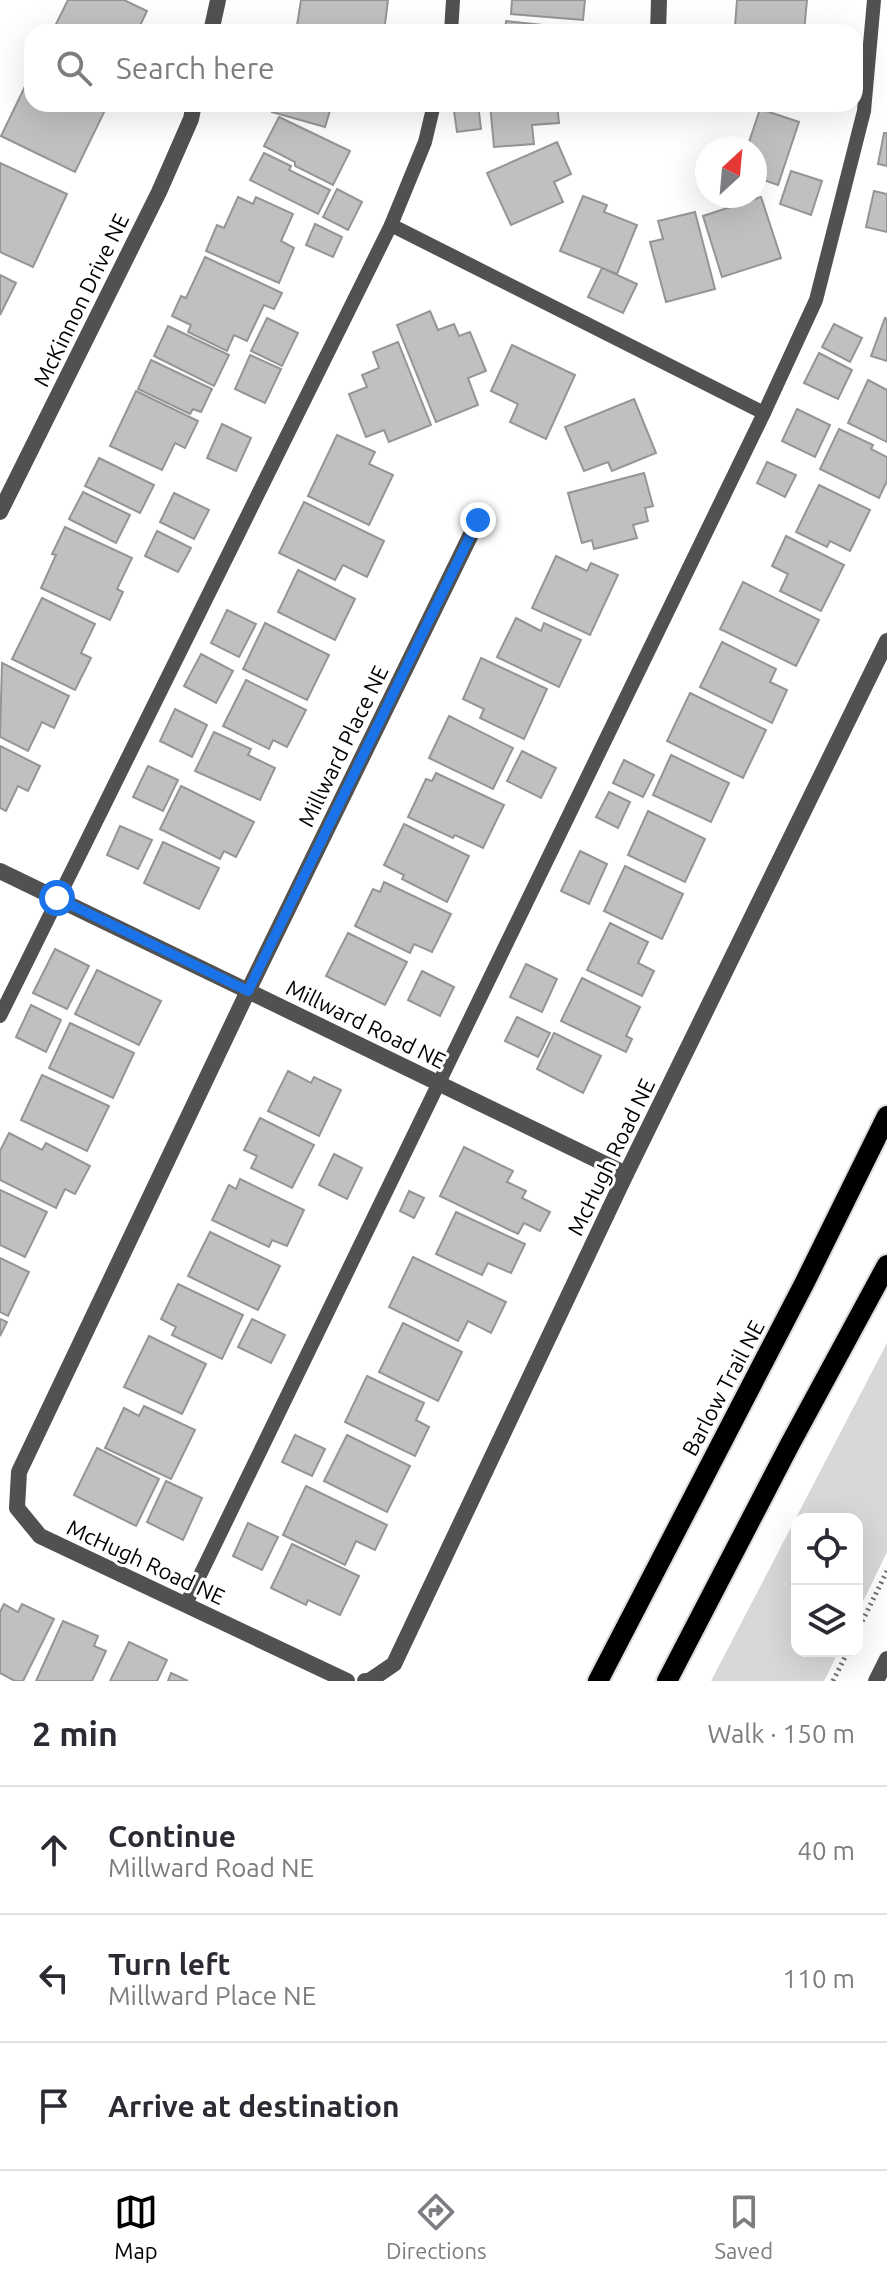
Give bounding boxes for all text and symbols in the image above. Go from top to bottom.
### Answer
search box [24,24,863,112]
icon: search [52,46,96,90]
text: Search here [116,51,275,85]
north arrow [695,136,767,208]
street label: McKinnon Drive NE [28,209,133,390]
route end [460,502,496,538]
street label: Millward Place NE [293,661,392,830]
route start [39,880,75,916]
street label: Millward Road NE [282,974,450,1073]
street label: McHugh Road NE [562,1074,659,1239]
street label: Barlow Trail NE [676,1316,769,1460]
map controls [791,1513,863,1657]
button: locate [791,1513,863,1585]
street label: McHugh Road NE [63,1514,229,1609]
button: layers [791,1585,863,1657]
text: 2 min [32,1714,118,1752]
text: Walk · 150 m [707,1719,855,1748]
text: Continue [108,1819,236,1853]
icon: ahead [32,1828,76,1872]
text: 40 m [797,1836,855,1865]
text: Millward Road NE [108,1853,314,1882]
text: Turn left [108,1947,230,1981]
icon: left [32,1956,76,2000]
text: 110 m [783,1964,855,1993]
text: Millward Place NE [108,1981,316,2010]
icon: arrive [32,2084,76,2128]
text: Arrive at destination [108,2089,400,2123]
tab: Map [114,2190,158,2263]
tab: Directions [386,2190,487,2263]
tab: Saved [714,2190,773,2263]

